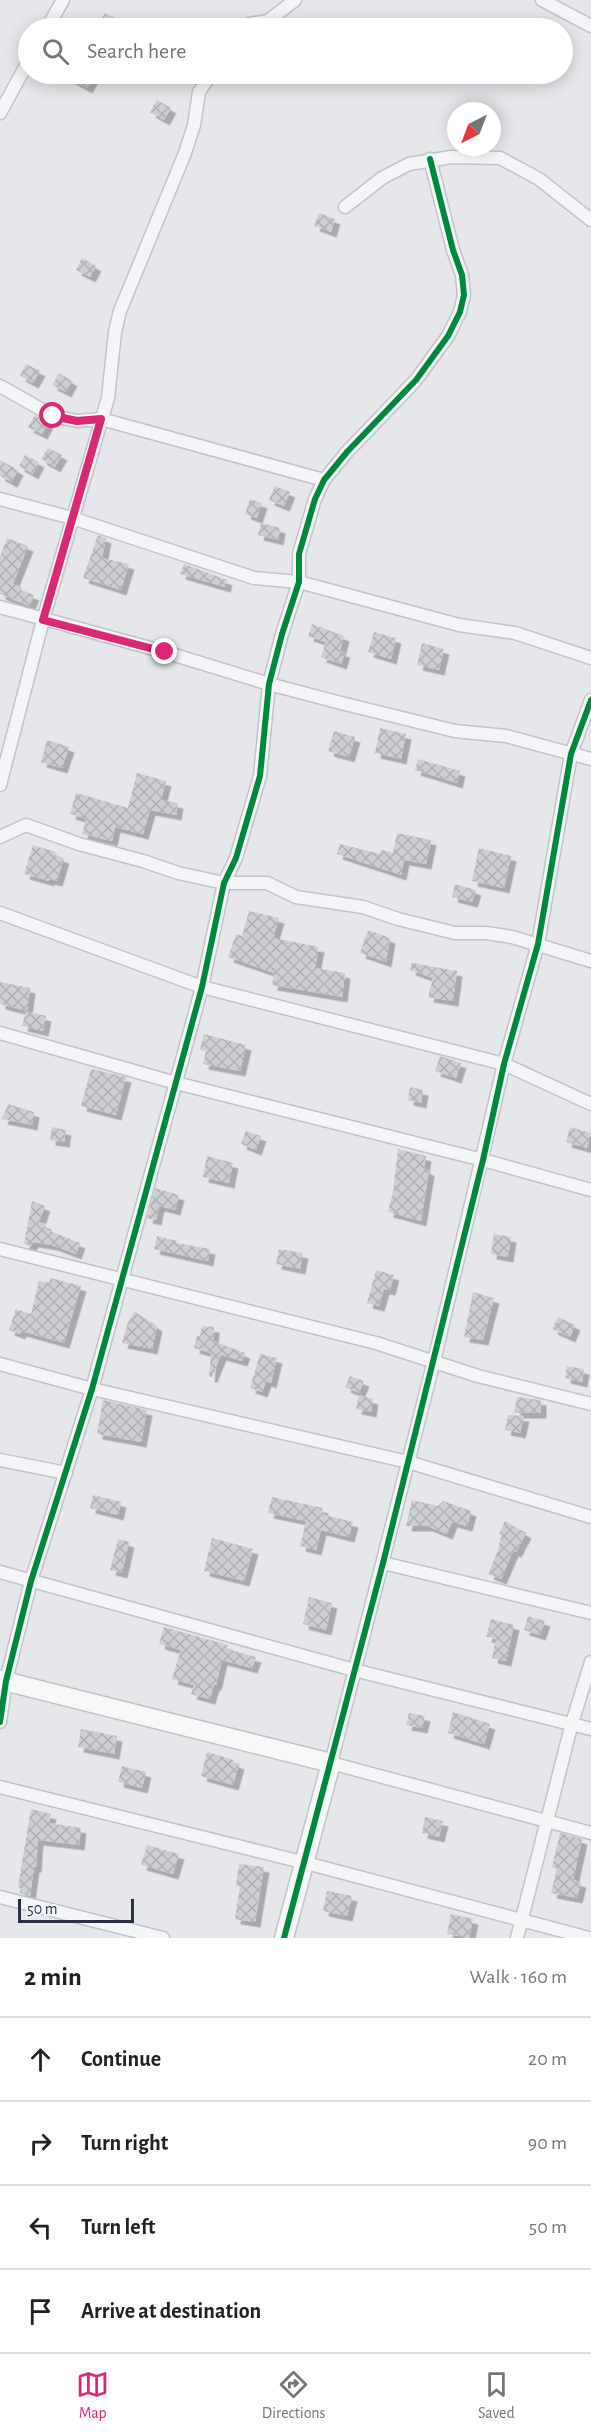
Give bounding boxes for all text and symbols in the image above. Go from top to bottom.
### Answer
search box [18,18,573,84]
icon: search [39,35,72,68]
text: Search here [87,40,186,62]
north arrow [447,102,501,156]
route start [39,402,65,428]
route end [151,638,177,664]
scale bar [18,1896,134,1924]
text: 50 m [27,1901,58,1917]
text: 2 min [24,1964,82,1990]
text: Walk · 160 m [470,1967,567,1987]
icon: ahead [24,2043,57,2076]
text: Continue [81,2048,161,2070]
text: 20 m [528,2049,567,2069]
icon: right [24,2127,57,2160]
text: Turn right [81,2132,168,2154]
text: 90 m [528,2133,567,2153]
icon: left [24,2211,57,2244]
text: Turn left [81,2216,155,2238]
text: 50 m [529,2217,567,2237]
icon: arrive [24,2295,57,2328]
text: Arrive at destination [81,2300,261,2322]
tab: Map [76,2368,109,2423]
tab: Directions [262,2368,326,2423]
tab: Saved [478,2368,515,2423]

